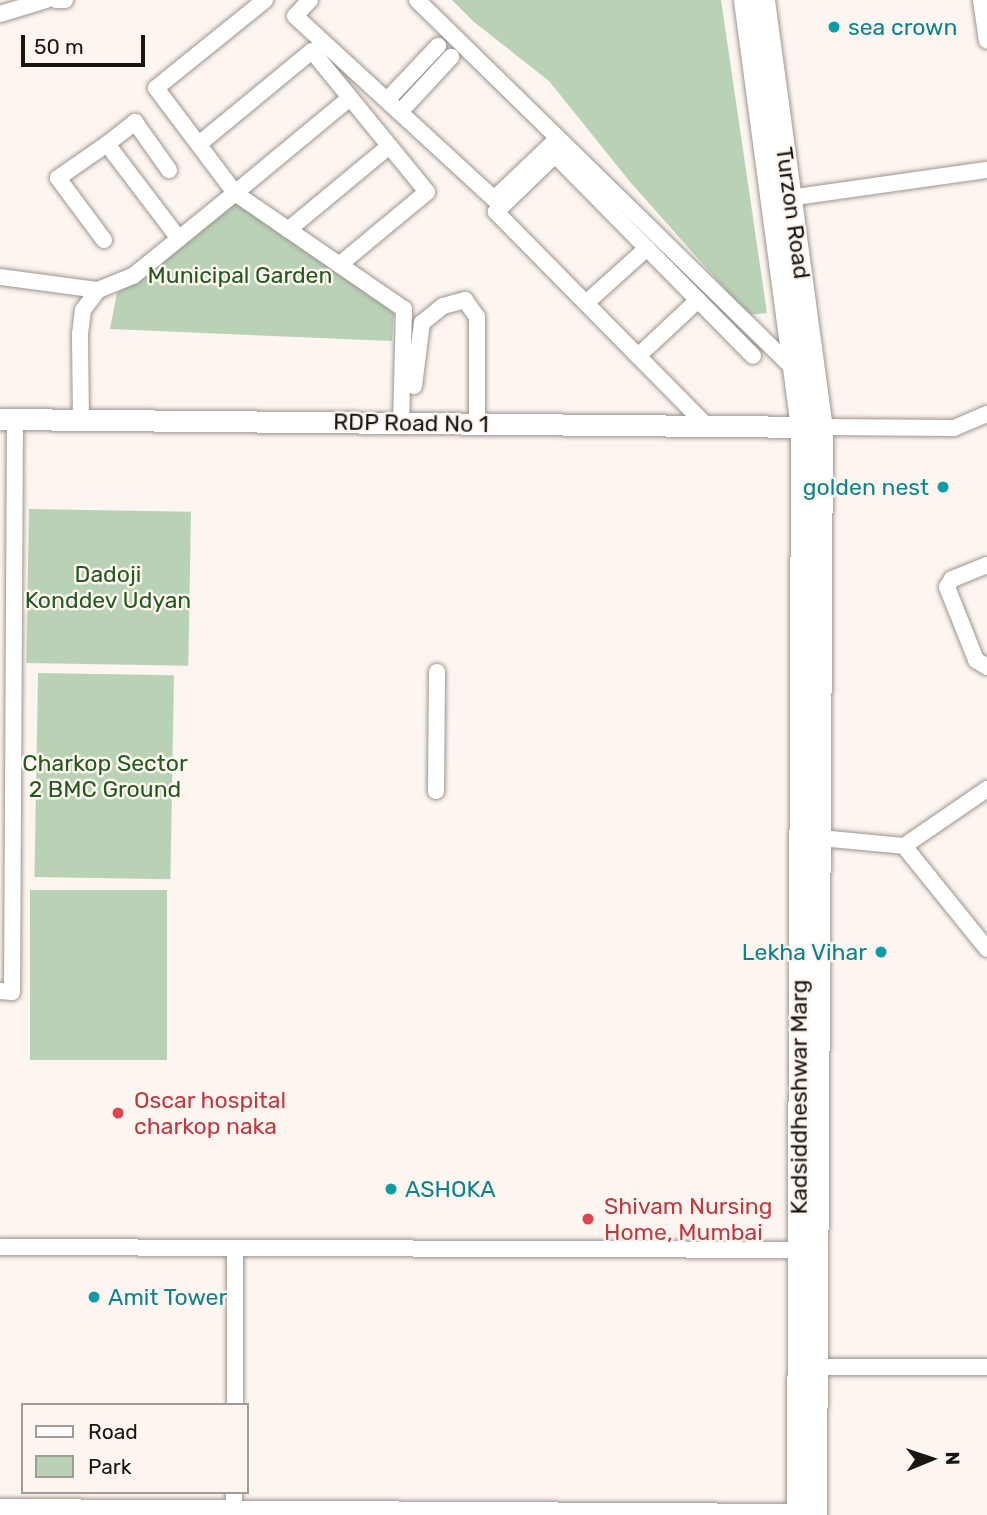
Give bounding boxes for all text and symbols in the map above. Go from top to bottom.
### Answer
place label: sea crown [848,13,957,41]
marker: sea crown [826,19,842,35]
scale bar [24,21,149,65]
text: 50 m [34,34,84,59]
street label: Turzon Road [770,145,816,281]
park label: Municipal Garden [148,261,332,289]
street label: RDP Road No 1 [333,408,489,438]
place label: golden nest [803,473,929,501]
marker: golden nest [935,479,951,495]
park label: Dadoji Konddev Udyan [24,560,192,614]
park label: Charkop Sector 2 BMC Ground [22,749,188,803]
place label: Lekha Vihar [741,938,867,966]
marker: Lekha Vihar [873,944,889,960]
street label: Kadsiddheshwar Marg [785,979,813,1215]
place label: Oscar hospital charkop naka [134,1086,287,1140]
marker: Oscar hospital charkop naka [108,1103,128,1123]
place label: ASHOKA [405,1175,496,1203]
marker: ASHOKA [383,1181,399,1197]
place label: Shivam Nursing Home, Mumbai [604,1192,772,1246]
marker: Shivam Nursing Home, Mumbai [578,1209,598,1229]
place label: Amit Tower [108,1283,228,1311]
marker: Amit Tower [86,1289,102,1305]
legend [21,1403,248,1494]
text: Road [88,1419,138,1444]
north arrow [896,1424,966,1494]
text: N [941,1451,964,1465]
text: Park [88,1454,132,1479]

